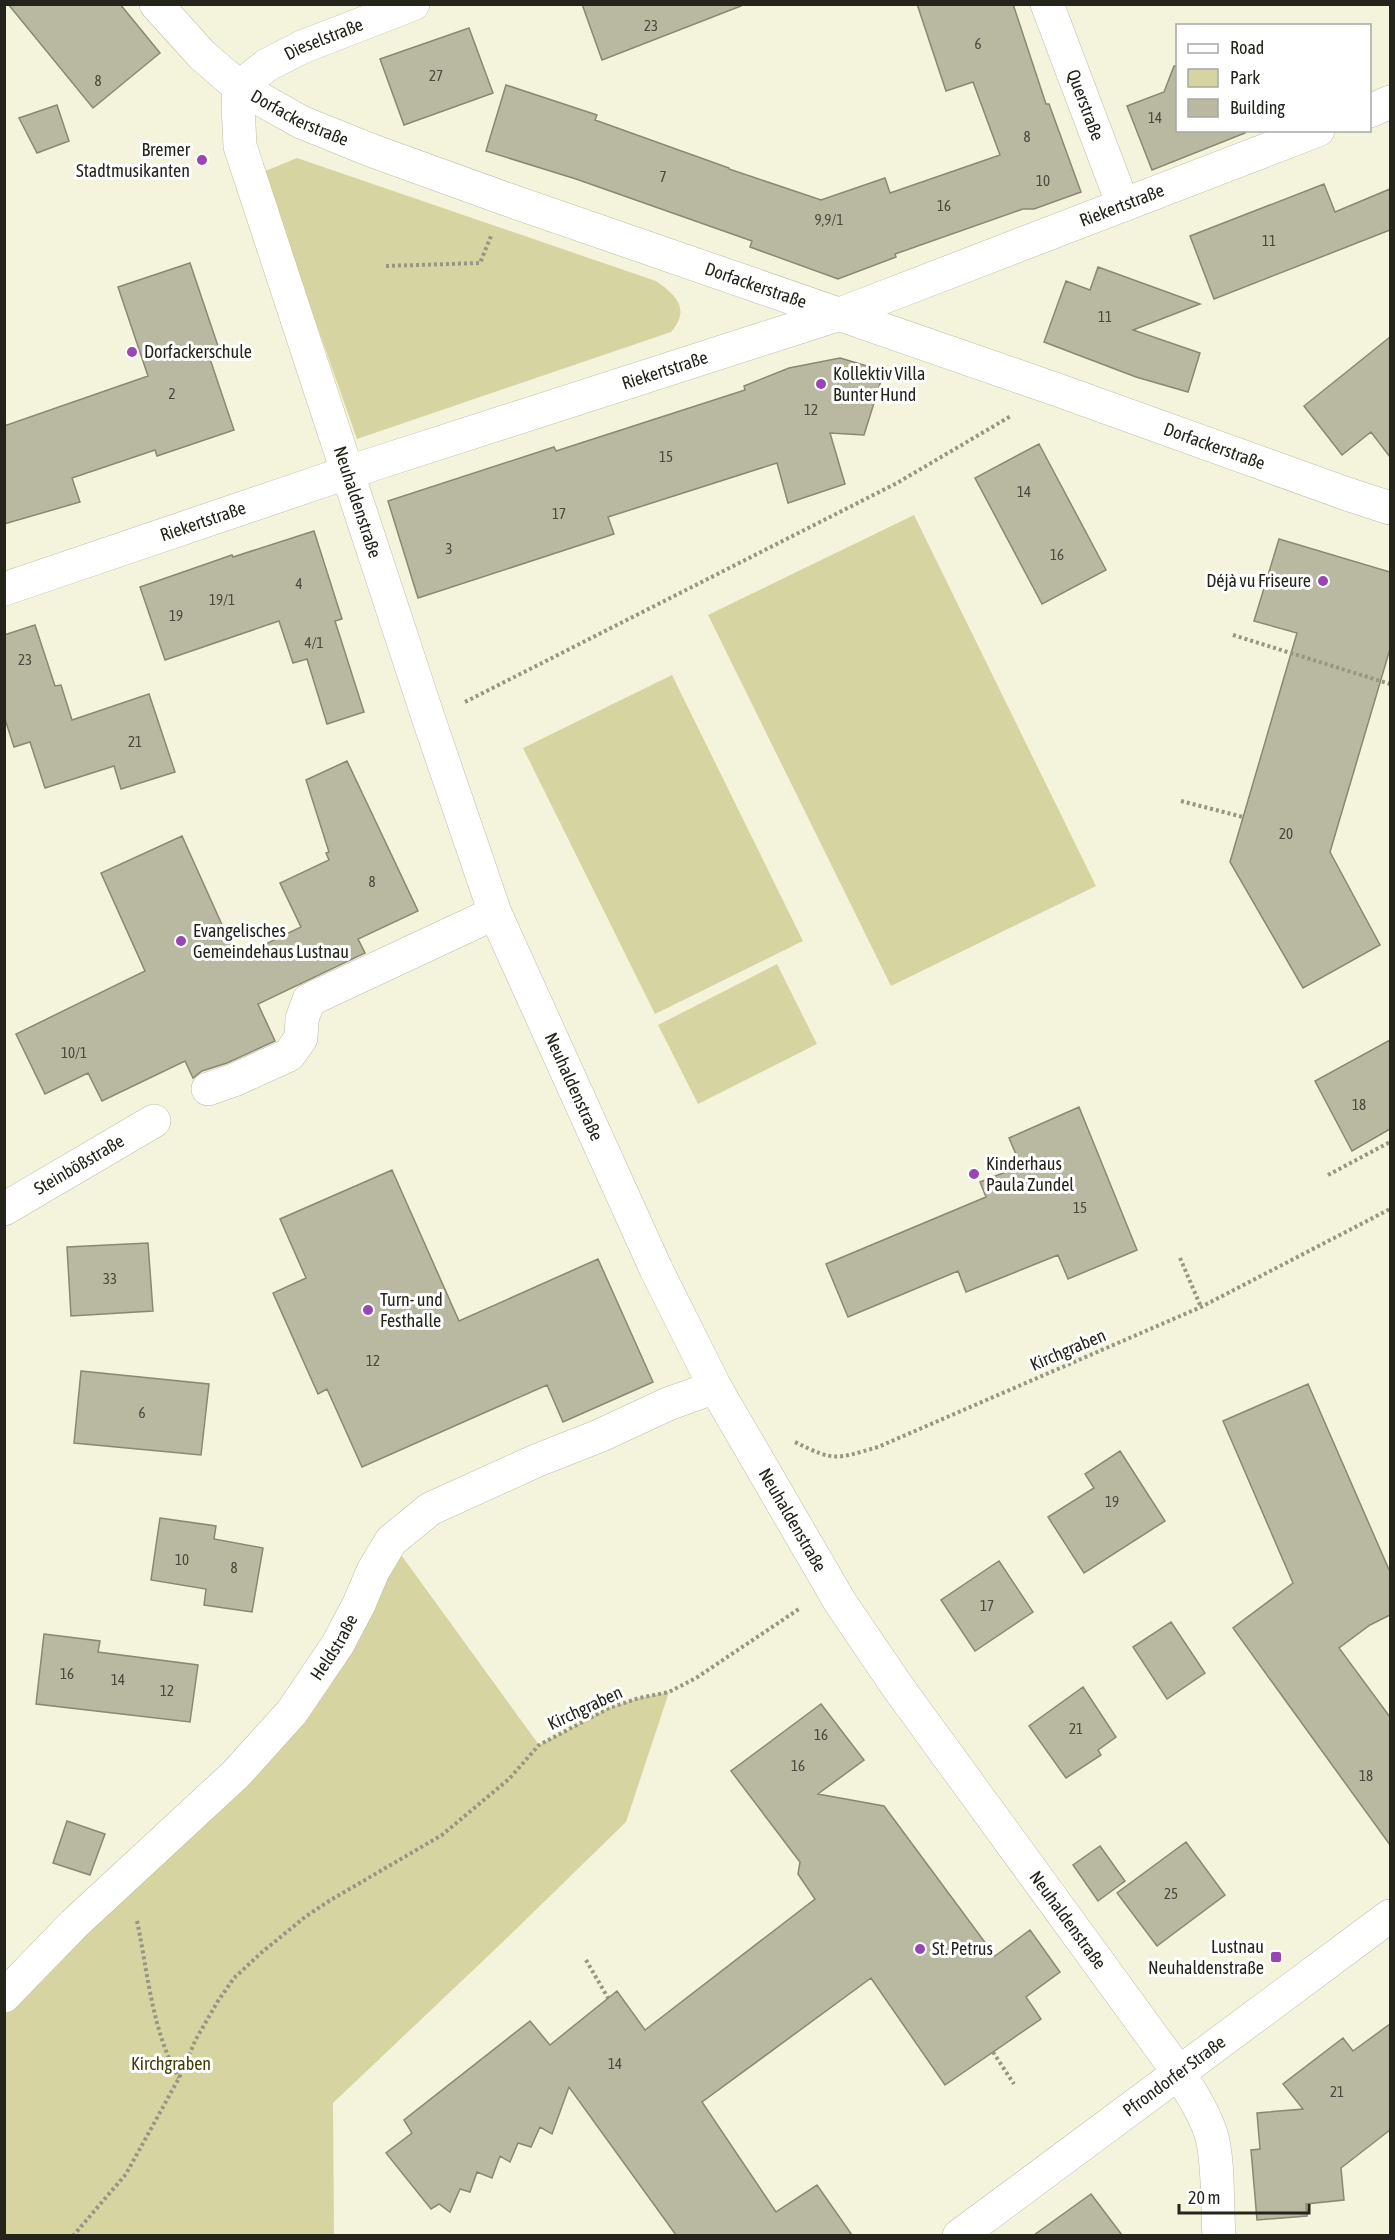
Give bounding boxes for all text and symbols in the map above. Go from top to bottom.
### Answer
street label: Dieselstraße [280,13,366,64]
house number: 23 [644,17,658,34]
legend [1176,24,1371,132]
house number: 6 [974,35,982,52]
text: Road [1230,37,1264,58]
street label: Querstraße [1063,66,1109,143]
house number: 27 [429,67,443,84]
text: Park [1230,67,1260,88]
house number: 8 [94,72,102,89]
street label: Dorfackerstraße [247,85,352,150]
text: Building [1230,97,1285,118]
house number: 14 [1148,109,1162,126]
house number: 8 [1023,128,1031,145]
place label: Bremer Stadtmusikanten [76,139,191,181]
marker: Bremer Stadtmusikanten [195,153,209,167]
house number: 7 [659,168,667,185]
house number: 10 [1036,172,1050,189]
street label: Riekertstraße [1076,179,1167,231]
house number: 16 [937,197,951,214]
house number: 9,9/1 [815,211,843,228]
house number: 11 [1262,232,1276,249]
street label: Dorfackerstraße [702,258,809,312]
house number: 11 [1098,308,1112,325]
place label: Dorfackerschule [144,341,252,362]
marker: Dorfackerschule [125,345,139,359]
street label: Riekertstraße [619,346,710,394]
place label: Kollektiv Villa Bunter Hund [833,363,925,405]
marker: Kollektiv Villa Bunter Hund [814,377,828,391]
house number: 2 [168,385,176,402]
house number: 12 [804,401,818,418]
street label: Dorfackerstraße [1161,418,1268,474]
street label: Neuhaldenstraße [330,443,386,560]
house number: 15 [659,448,673,465]
house number: 14 [1017,483,1031,500]
street label: Riekertstraße [157,497,248,545]
house number: 17 [552,505,566,522]
house number: 3 [445,540,453,557]
house number: 16 [1050,546,1064,563]
place label: Déjà vu Friseure [1206,570,1311,591]
marker: Déjà vu Friseure [1316,574,1330,588]
house number: 4 [295,575,303,592]
house number: 19/1 [209,591,235,608]
house number: 19 [169,607,183,624]
house number: 4/1 [304,634,324,651]
house number: 23 [18,651,32,668]
house number: 21 [128,733,142,750]
house number: 20 [1279,825,1293,842]
house number: 8 [368,873,376,890]
place label: Evangelisches Gemeindehaus Lustnau [193,920,349,962]
marker: Evangelisches Gemeindehaus Lustnau [174,934,188,948]
street label: Neuhaldenstraße [540,1029,608,1144]
house number: 10/1 [61,1044,87,1061]
house number: 18 [1352,1096,1366,1113]
street label: Steinbößstraße [30,1130,128,1199]
place label: Kinderhaus Paula Zundel [986,1153,1074,1195]
marker: Kinderhaus Paula Zundel [967,1167,981,1181]
house number: 15 [1073,1199,1087,1216]
house number: 33 [103,1270,117,1287]
place label: Turn- und Festhalle [380,1289,443,1331]
marker: Turn- und Festhalle [361,1303,375,1317]
street label: Kirchgraben [1027,1324,1109,1375]
house number: 12 [366,1352,380,1369]
house number: 6 [138,1404,146,1421]
street label: Neuhaldenstraße [755,1464,831,1575]
house number: 19 [1105,1493,1119,1510]
house number: 10 [175,1551,189,1568]
house number: 8 [230,1559,238,1576]
house number: 17 [980,1597,994,1614]
street label: Heldstraße [306,1611,362,1684]
house number: 16 [60,1665,74,1682]
house number: 14 [111,1671,125,1688]
street label: Kirchgraben [544,1681,626,1734]
house number: 12 [160,1682,174,1699]
house number: 21 [1069,1720,1083,1737]
house number: 16 [814,1726,828,1743]
house number: 16 [791,1757,805,1774]
house number: 18 [1359,1767,1373,1784]
street label: Neuhaldenstraße [1025,1867,1111,1973]
house number: 25 [1164,1885,1178,1902]
place label: Lustnau Neuhaldenstraße [1148,1936,1264,1978]
place label: St. Petrus [932,1938,993,1959]
marker: St. Petrus [913,1942,927,1956]
marker: Lustnau Neuhaldenstraße [1269,1950,1283,1964]
street label: Pfrondorfer Straße [1119,2031,1229,2121]
park label: Kirchgraben [131,2053,211,2074]
house number: 14 [608,2055,622,2072]
house number: 21 [1330,2083,1344,2100]
scale bar [1179,2177,1310,2215]
text: 20 m [1188,2187,1220,2208]

